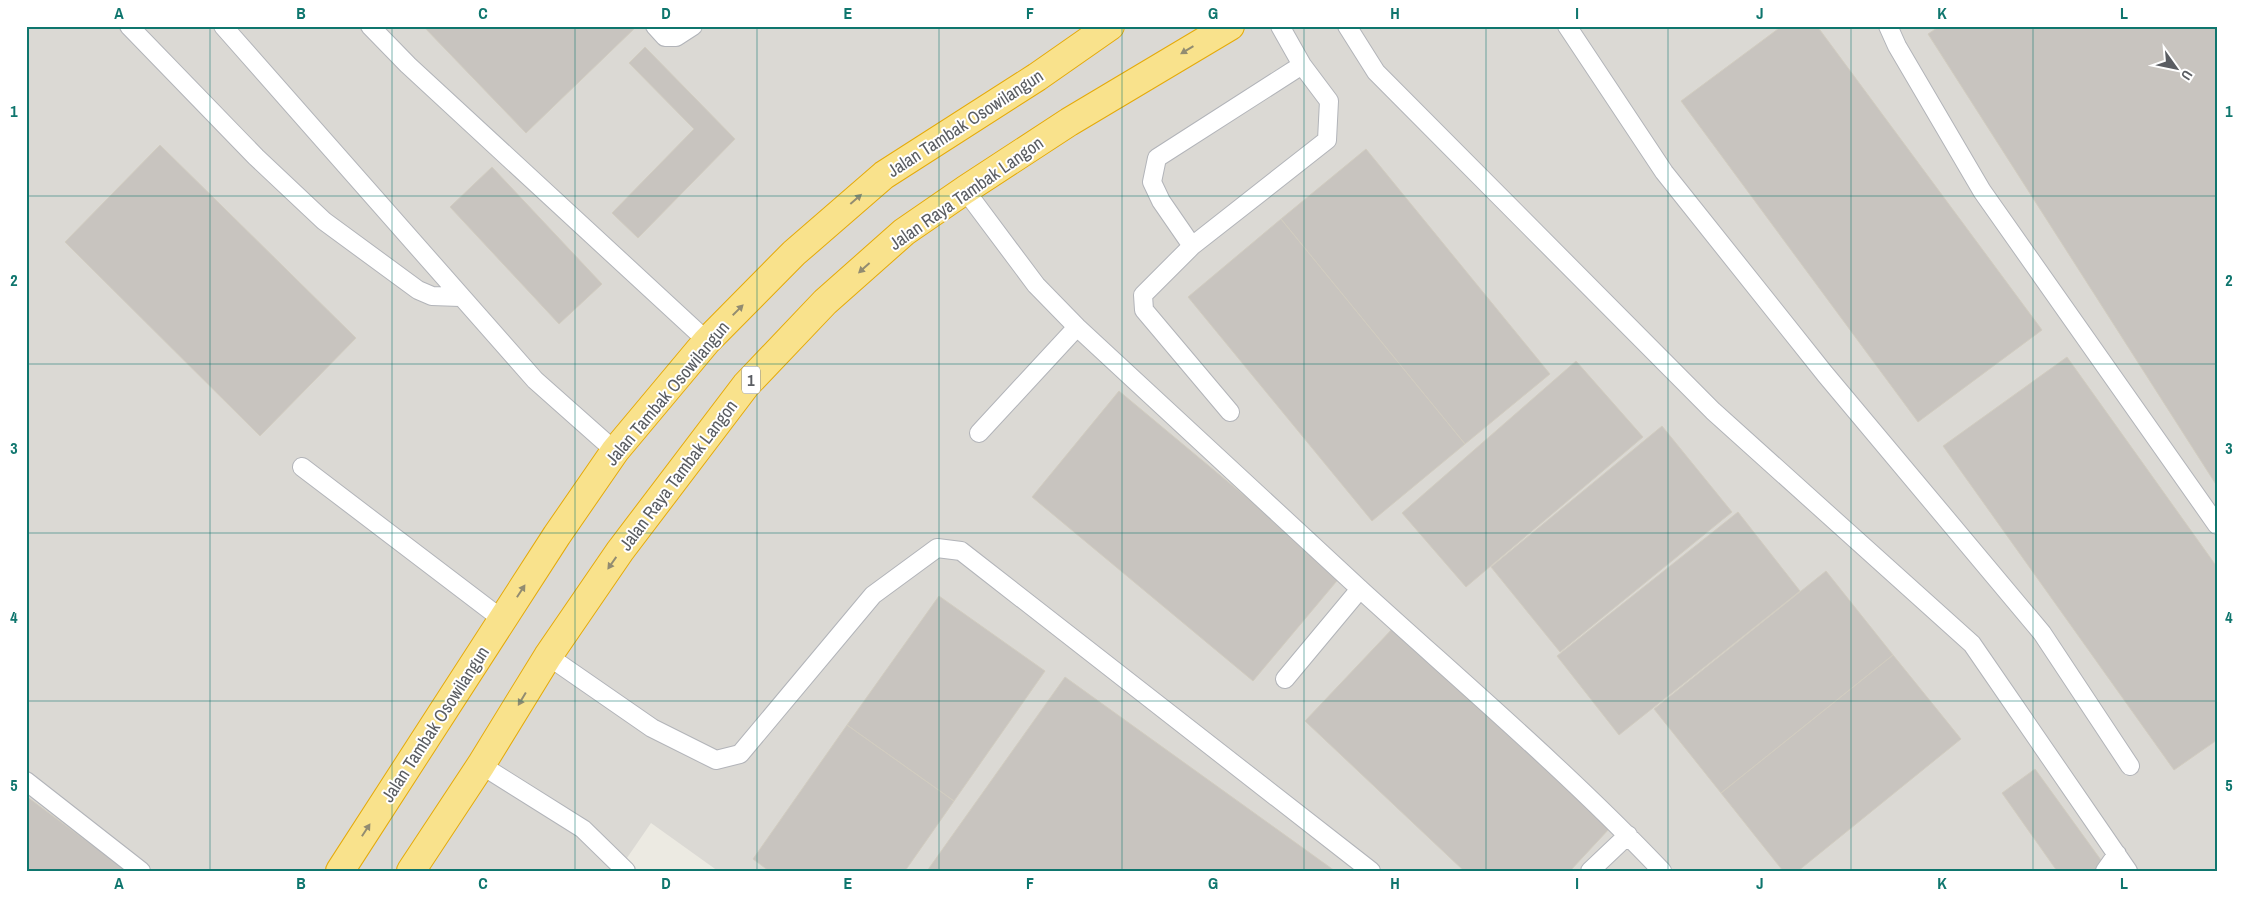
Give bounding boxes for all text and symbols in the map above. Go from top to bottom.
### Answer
text: A [114,2,124,24]
text: B [296,2,306,24]
text: C [478,2,488,24]
text: D [661,2,671,24]
text: E [844,2,853,24]
text: F [1026,2,1034,24]
text: G [1208,2,1218,24]
text: H [1390,2,1400,24]
text: I [1575,2,1579,24]
text: J [1756,2,1764,24]
text: K [1937,2,1947,24]
text: L [2120,2,2128,24]
north arrow [2150,42,2200,92]
one-way arrow [1181,46,1194,55]
street label: Jalan Tambak Osowilangun [882,63,1048,183]
text: U [2177,67,2197,83]
text: 1 [10,100,18,122]
text: 1 [2225,100,2233,122]
street label: Jalan Raya Tambak Langon [884,130,1048,256]
one-way arrow [850,194,863,205]
one-way arrow [858,262,871,273]
text: 2 [10,269,18,291]
text: 2 [2225,269,2233,291]
one-way arrow [732,305,744,317]
street label: Jalan Tambak Osowilangun [599,316,735,470]
road number: 1 [742,366,760,394]
street label: Jalan Raya Tambak Langon [613,394,743,556]
text: 3 [10,437,18,459]
text: 3 [2225,437,2233,459]
one-way arrow [607,557,617,570]
one-way arrow [517,584,526,597]
text: 4 [10,606,18,628]
text: 4 [2225,606,2233,628]
street label: Jalan Tambak Osowilangun [375,641,495,807]
one-way arrow [517,692,526,705]
text: 5 [10,774,18,796]
text: 5 [2225,774,2233,796]
one-way arrow [362,823,371,837]
text: A [114,872,124,894]
text: B [296,872,306,894]
text: C [478,872,488,894]
text: D [661,872,671,894]
text: E [844,872,853,894]
text: F [1026,872,1034,894]
text: G [1208,872,1218,894]
text: H [1390,872,1400,894]
text: I [1575,872,1579,894]
text: J [1756,872,1764,894]
text: K [1937,872,1947,894]
text: L [2120,872,2128,894]

